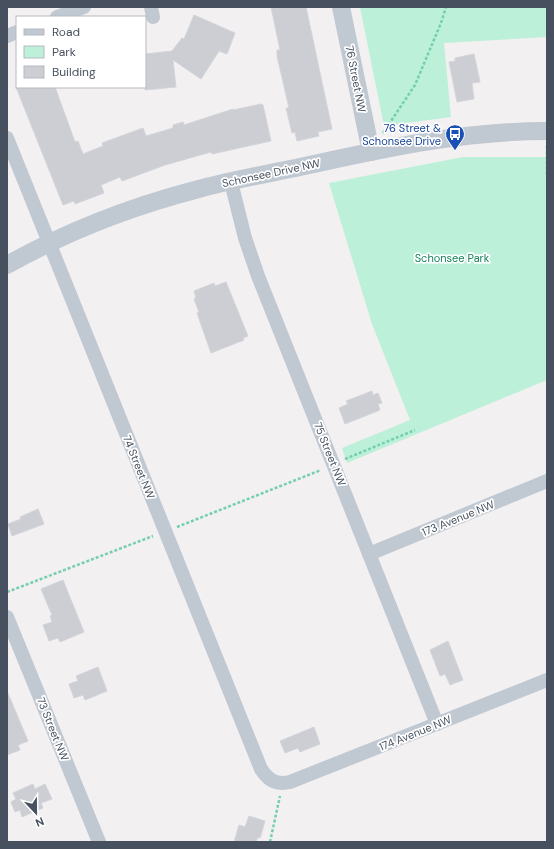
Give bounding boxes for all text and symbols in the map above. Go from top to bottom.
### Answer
legend [16,16,146,88]
text: Road [52,24,80,40]
text: Park [52,44,76,60]
street label: 76 Street NW [343,44,369,114]
text: Building [52,64,96,80]
place label: 76 Street & Schonsee Drive [362,121,441,148]
bus stop icon: 76 Street & Schonsee Drive [444,123,466,151]
street label: Schonsee Drive NW [221,156,322,190]
park label: Schonsee Park [415,251,490,265]
street label: 75 Street NW [311,420,349,488]
street label: 74 Street NW [120,433,158,501]
street label: 173 Avenue NW [420,497,497,539]
street label: 73 Street NW [34,695,72,763]
street label: 174 Avenue NW [377,712,454,754]
north arrow [16,793,56,833]
text: N [33,814,46,830]

